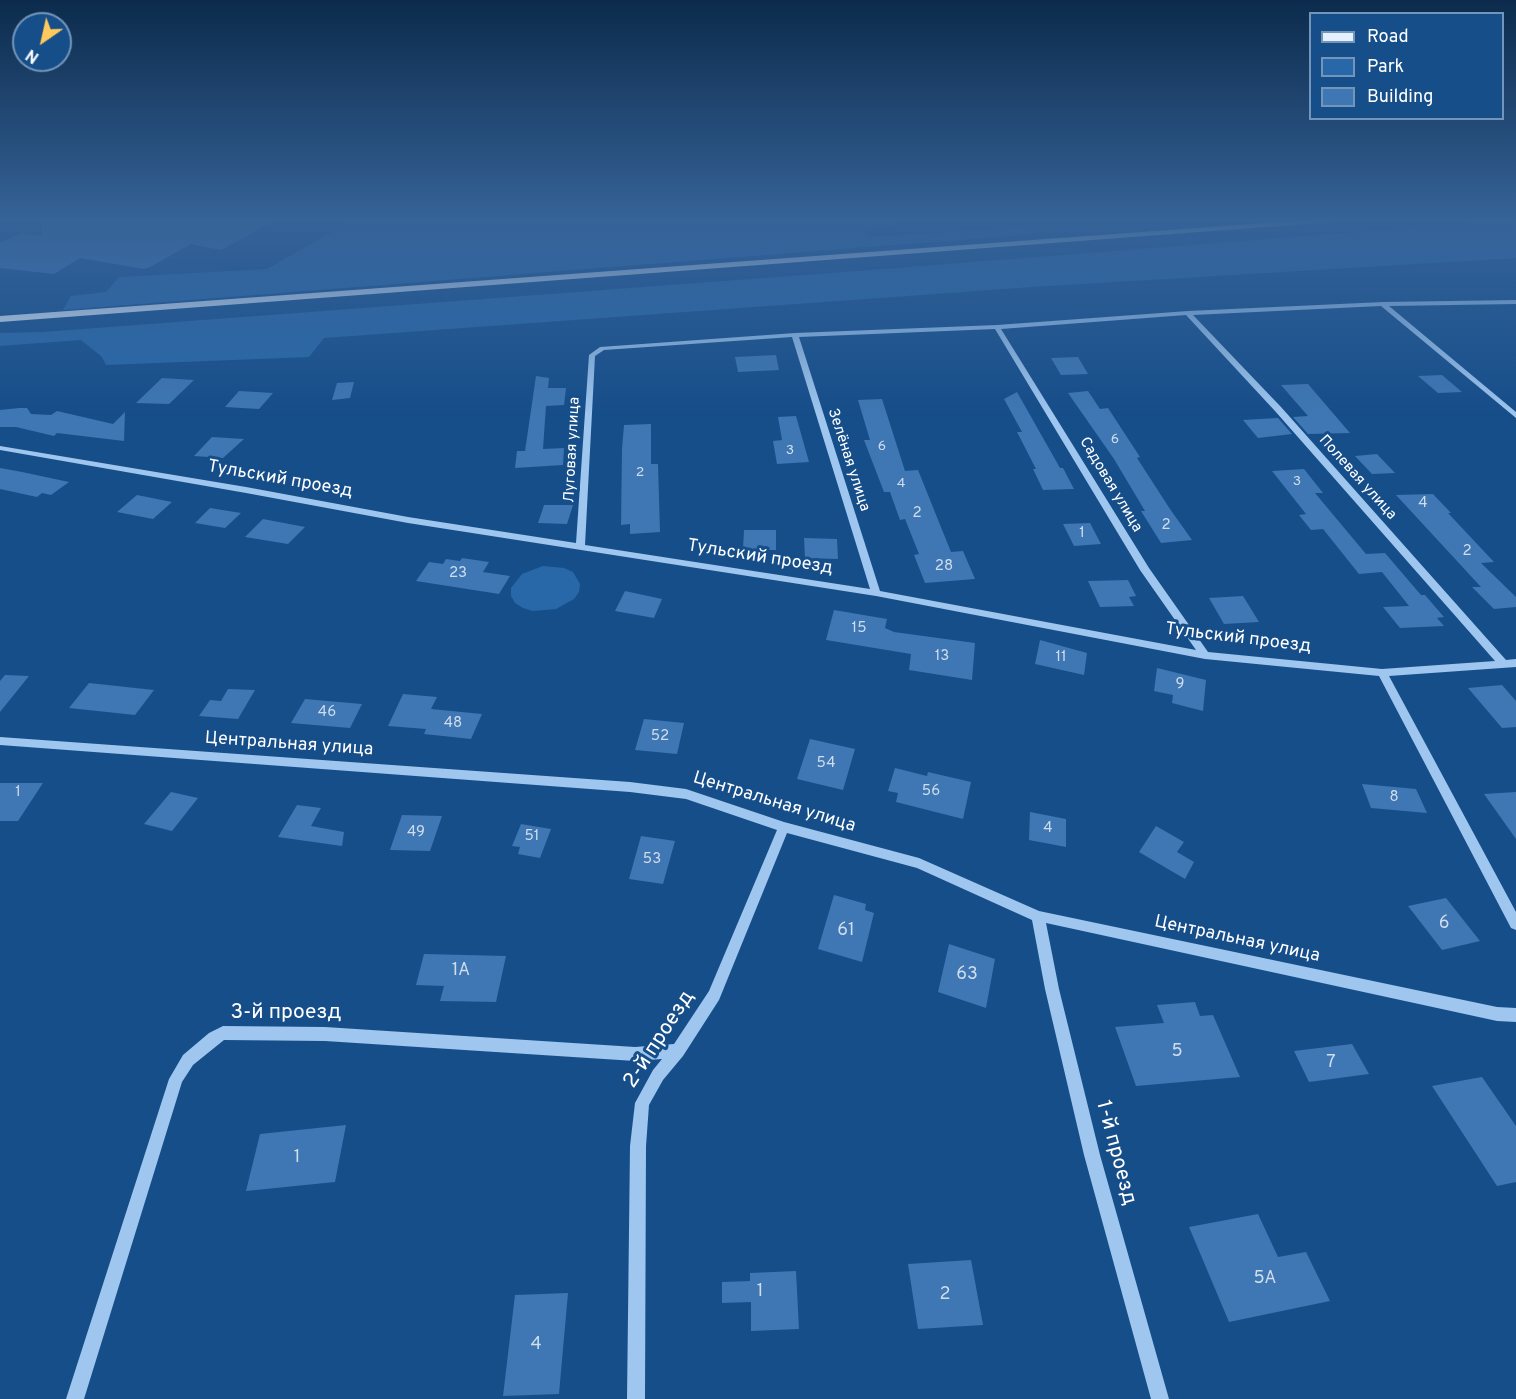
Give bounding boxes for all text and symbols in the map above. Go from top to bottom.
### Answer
north arrow [12,12,72,72]
legend [1309,12,1504,120]
text: Road [1367,26,1409,49]
text: N [23,44,43,67]
text: Park [1367,56,1404,79]
text: Building [1367,86,1433,109]
street label: Луговая улица [561,397,585,503]
street label: Зелёная улица [823,406,873,514]
house number: 6 [1111,432,1119,448]
street label: Полевая улица [1314,432,1400,524]
street label: Садовая улица [1075,434,1145,536]
house number: 6 [878,439,886,455]
house number: 3 [786,443,794,459]
street label: Тульский проезд [206,457,354,503]
house number: 2 [636,465,644,481]
house number: 3 [1293,474,1301,490]
house number: 4 [897,476,905,492]
house number: 4 [1418,495,1428,513]
house number: 2 [912,505,922,523]
house number: 2 [1161,517,1171,535]
house number: 1 [1079,525,1085,543]
street label: Тульский проезд [686,536,834,580]
house number: 2 [1462,543,1472,561]
house number: 28 [935,558,953,576]
house number: 23 [449,565,467,583]
street label: Тульский проезд [1164,619,1312,659]
house number: 15 [852,620,866,638]
house number: 13 [935,648,949,666]
house number: 11 [1055,649,1067,667]
house number: 9 [1176,676,1184,694]
house number: 46 [318,704,336,722]
house number: 48 [444,715,462,733]
street label: Центральная улица [204,728,374,762]
house number: 52 [651,728,669,746]
house number: 54 [817,755,835,773]
street label: Центральная улица [690,768,858,838]
house number: 56 [922,783,940,801]
house number: 1 [15,784,21,802]
house number: 8 [1389,789,1399,807]
house number: 4 [1043,820,1053,838]
house number: 49 [407,824,425,842]
house number: 51 [525,828,539,846]
house number: 53 [643,851,661,869]
street label: Центральная улица [1152,912,1322,968]
house number: 6 [1439,913,1449,935]
house number: 61 [837,920,855,942]
house number: 1А [452,960,470,982]
house number: 63 [956,964,978,986]
street label: 2-й проезд [619,986,701,1094]
street label: 3-й проезд [230,1001,342,1027]
house number: 5 [1171,1041,1183,1063]
house number: 7 [1326,1052,1336,1074]
street label: 1-й проезд [1089,1098,1141,1208]
house number: 1 [294,1147,300,1169]
house number: 5А [1253,1268,1277,1290]
house number: 1 [757,1281,763,1303]
house number: 2 [939,1284,951,1306]
house number: 4 [530,1334,542,1356]

